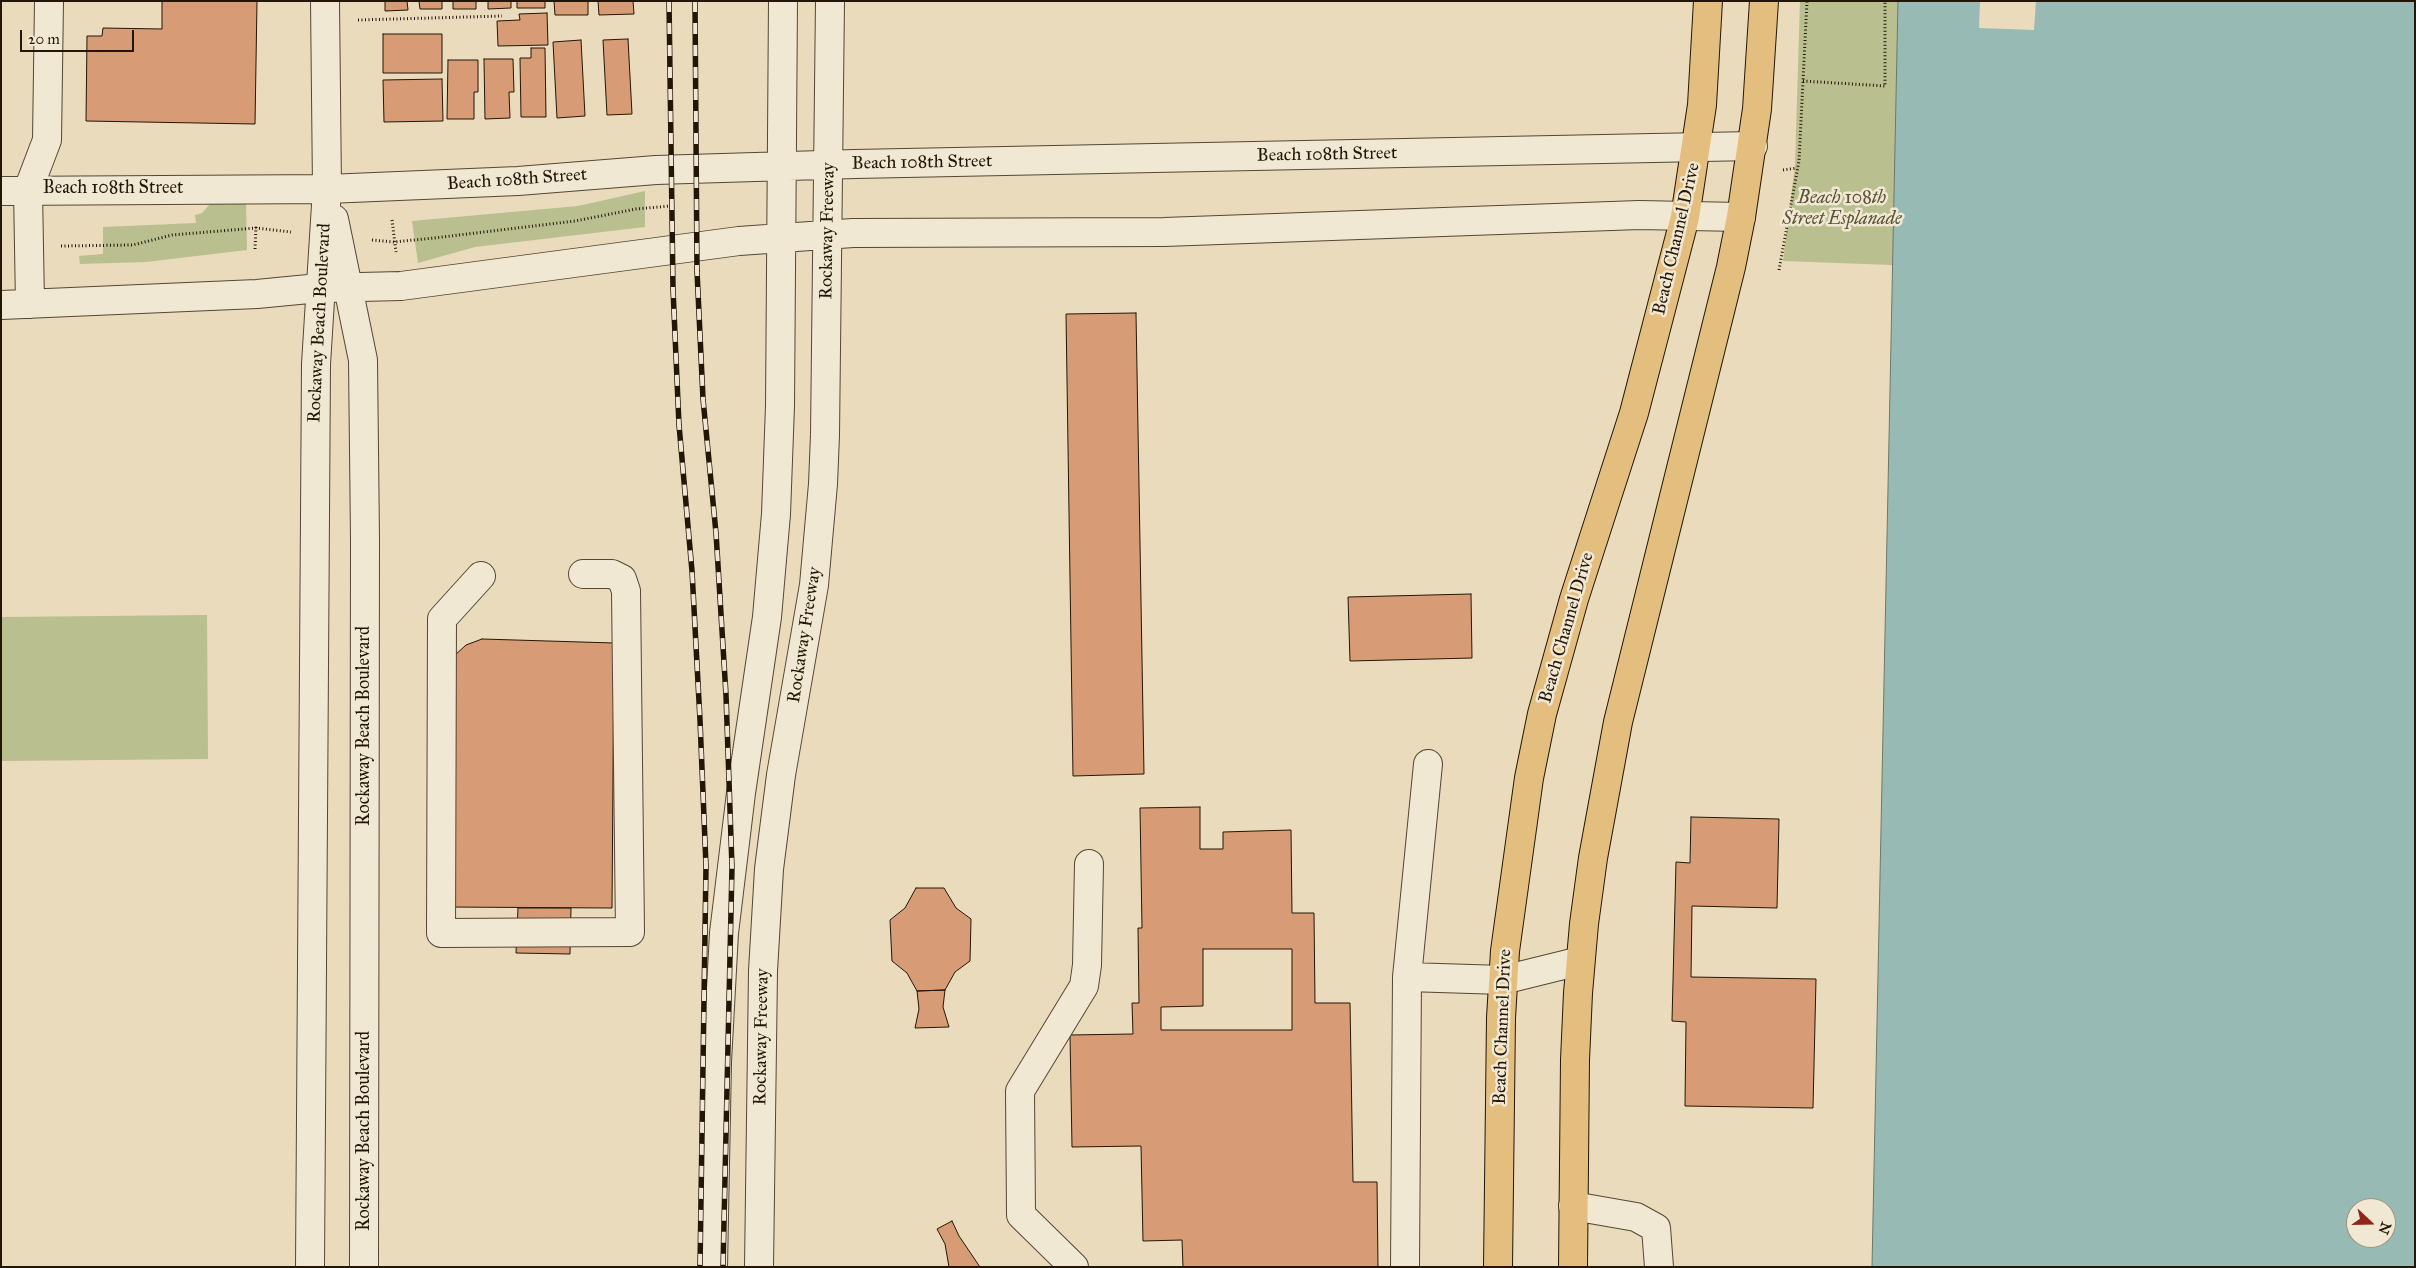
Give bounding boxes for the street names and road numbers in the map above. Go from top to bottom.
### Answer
street label: Beach 108th Street [1257,143,1397,167]
street label: Beach 108th Street [852,151,992,175]
street label: Beach Channel Drive [1649,161,1705,317]
street label: Rockaway Freeway [816,162,840,300]
street label: Beach 108th Street [446,164,588,196]
street label: Beach 108th Street [43,178,183,200]
street label: Rockaway Beach Boulevard [304,223,336,423]
street label: Beach Channel Drive [1535,550,1599,706]
street label: Rockaway Freeway [784,566,826,704]
street label: Rockaway Beach Boulevard [354,626,376,826]
street label: Beach Channel Drive [1489,949,1517,1105]
street label: Rockaway Freeway [750,968,774,1106]
street label: Rockaway Beach Boulevard [354,1031,376,1231]

